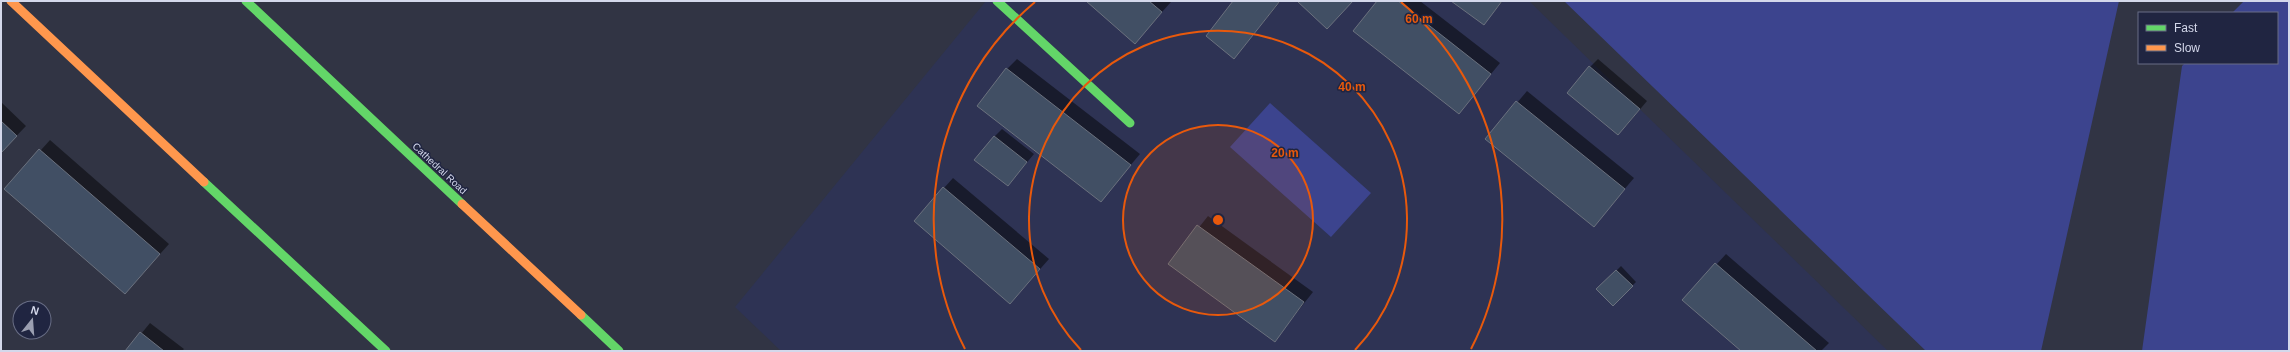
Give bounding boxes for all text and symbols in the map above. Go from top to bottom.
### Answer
text: 60 m [1405,12,1433,26]
legend [2138,12,2278,64]
text: Fast [2174,21,2198,35]
text: Slow [2174,41,2200,55]
text: 40 m [1338,80,1366,94]
street label: Cathedral Road [410,140,469,196]
text: 20 m [1271,146,1299,160]
centre of rings [1211,213,1225,227]
north arrow [12,300,52,340]
text: N [29,304,41,317]

